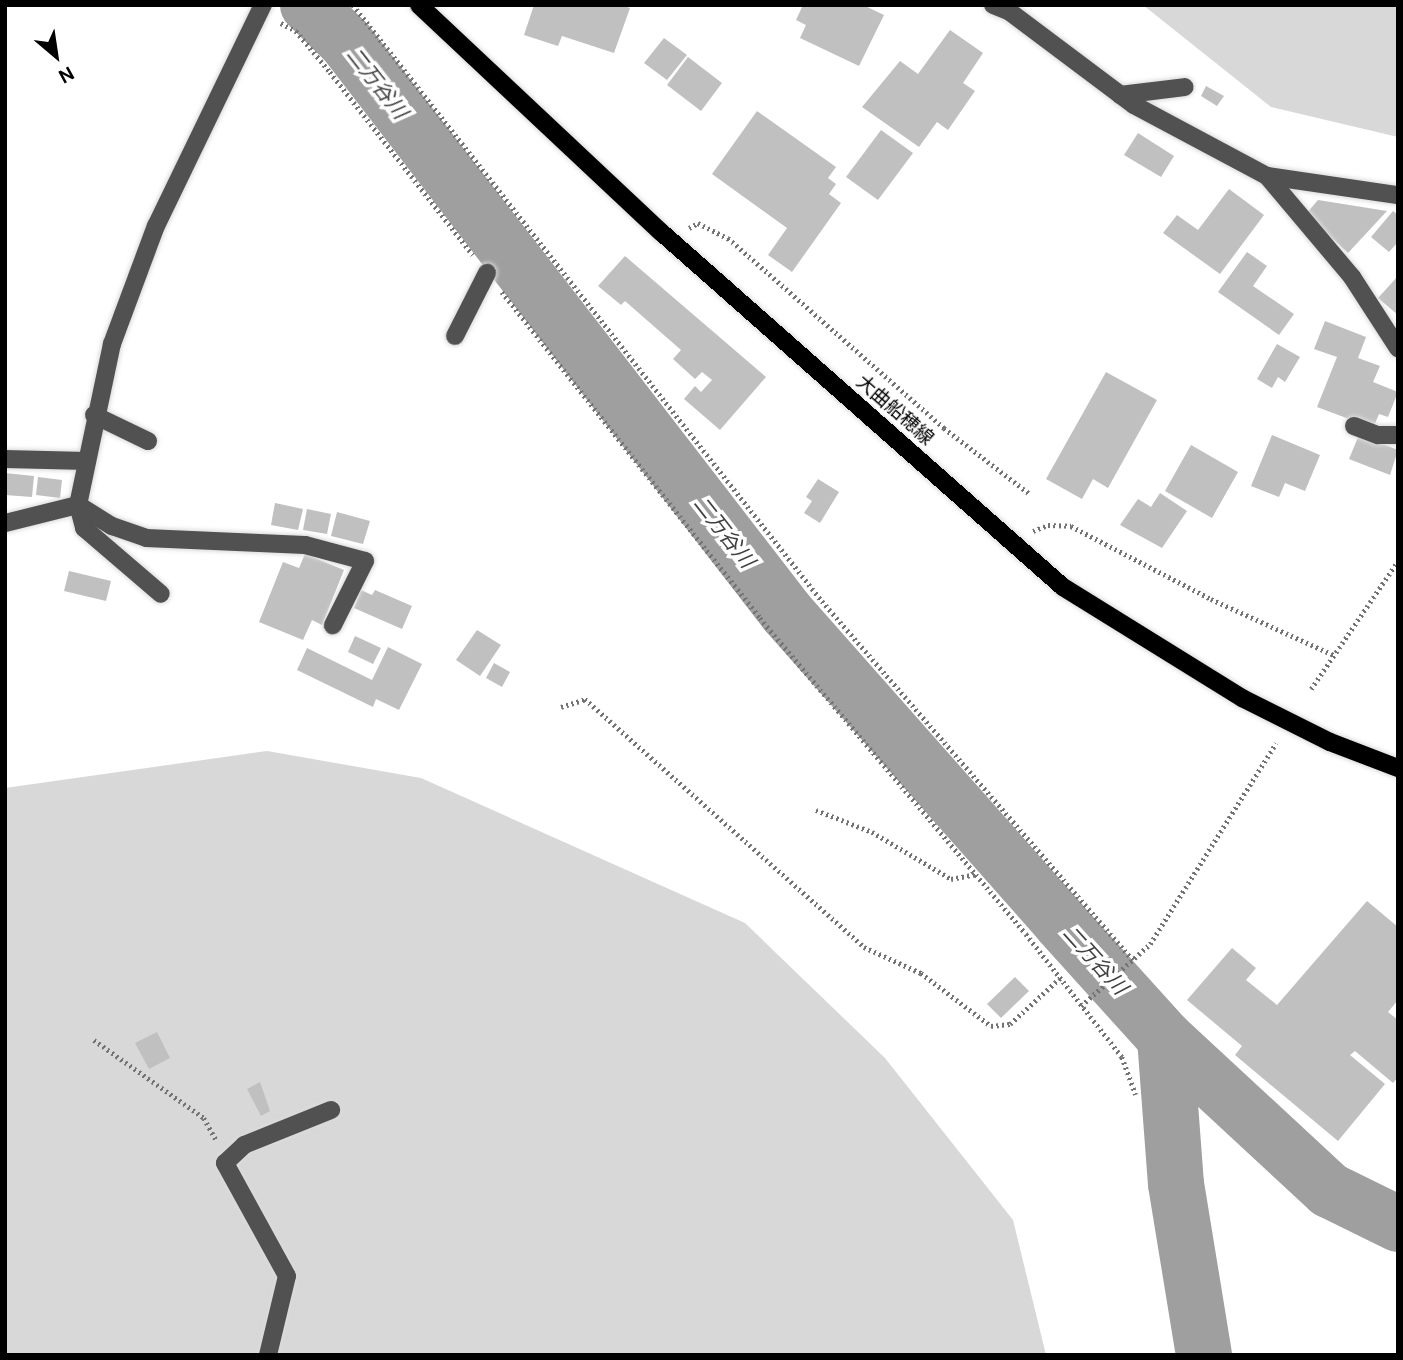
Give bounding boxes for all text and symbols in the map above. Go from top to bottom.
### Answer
north arrow [21,21,91,91]
water label: 二万谷川 [341,42,413,124]
text: N [54,61,79,89]
street label: 大曲船穂線 [852,370,938,450]
water label: 二万谷川 [688,491,760,573]
water label: 二万谷川 [1058,920,1132,1000]

